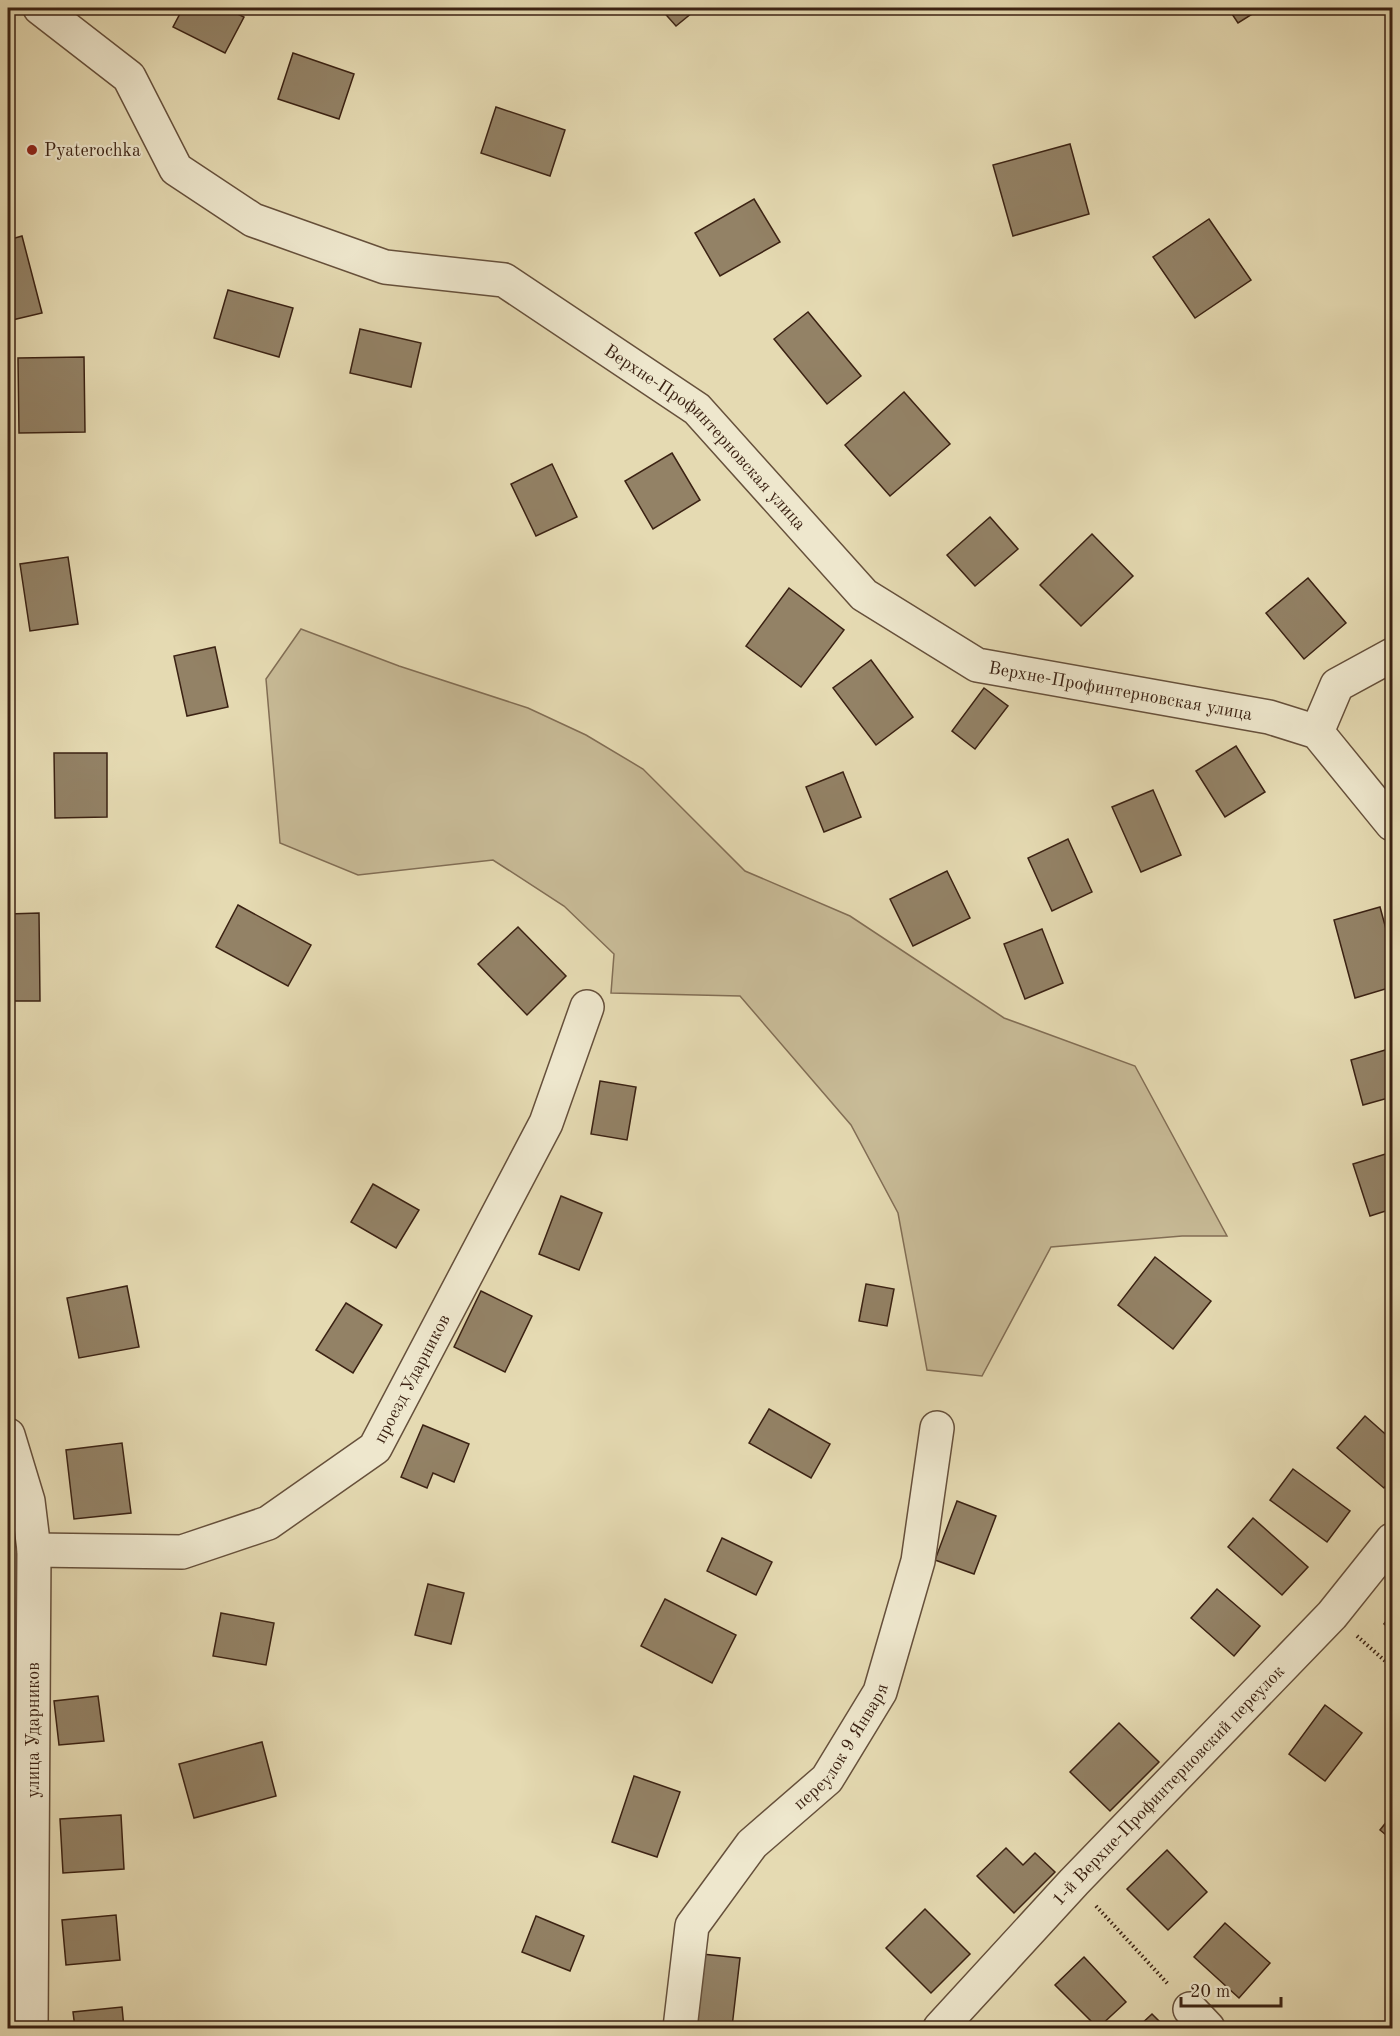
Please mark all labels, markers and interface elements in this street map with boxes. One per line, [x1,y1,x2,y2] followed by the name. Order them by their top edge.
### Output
[44,142,141,160] place label: Pyaterochka
[25,143,39,157] marker: Pyaterochka
[601,342,809,534] street label: Верхне-Профинтерновская улица
[987,659,1254,724] street label: Верхне-Профинтерновская улица
[371,1311,454,1446] street label: проезд Ударников
[25,1662,43,1798] street label: улица Ударников
[1049,1662,1288,1909] street label: 1-й Верхне-Профинтерновский переулок
[791,1682,892,1814] street label: переулок 9 Января
[1181,1970,1282,2008] scale bar
[1190,1983,1230,2001] text: 20 m

